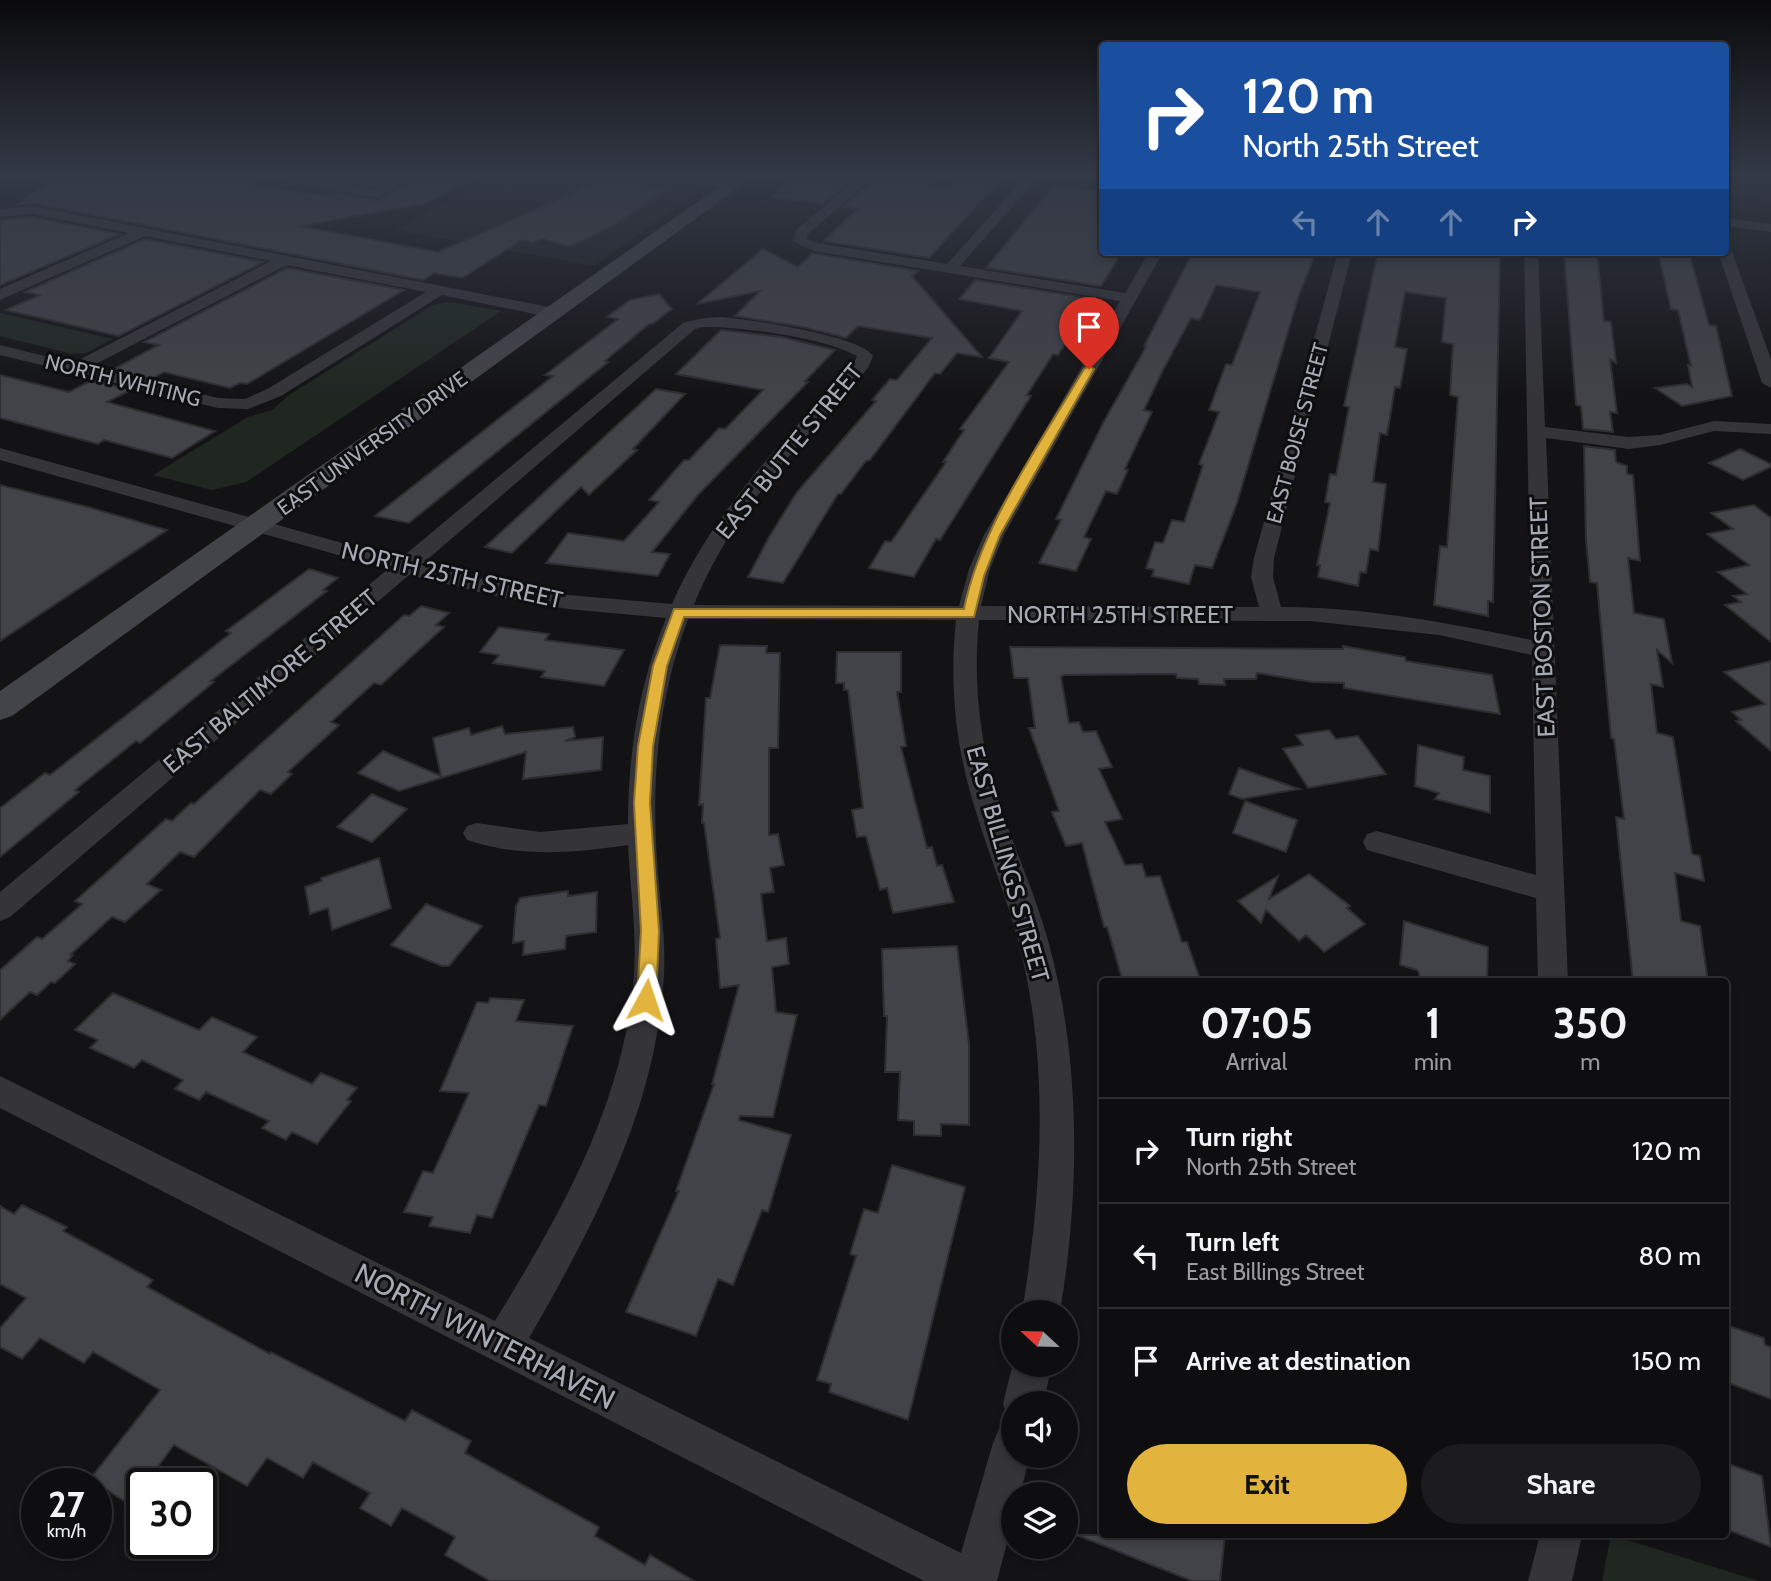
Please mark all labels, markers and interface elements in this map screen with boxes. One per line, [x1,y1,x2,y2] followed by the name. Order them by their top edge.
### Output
[1242,66,1374,125] text: 120 m
[1127,70,1218,161] icon: right
[1242,126,1479,165] text: North 25th Street
[1286,203,1324,241] icon: left
[1359,203,1397,241] icon: ahead
[1432,203,1470,241] icon: ahead
[1505,203,1543,241] icon: right
[1059,297,1119,369] pin
[1070,308,1108,346] icon: arrive
[1261,340,1333,526] street label: EAST BOISE STREET
[43,349,203,411] street label: NORTH WHITING
[709,357,869,544] street label: EAST BUTTE STREET
[272,366,472,520] street label: EAST UNIVERSITY DRIVE
[1523,496,1561,738] street label: EAST BOSTON STREET
[339,535,566,615] street label: NORTH 25TH STREET
[157,583,383,779] street label: EAST BALTIMORE STREET
[1007,600,1233,629] street label: NORTH 25TH STREET
[960,743,1056,985] street label: EAST BILLINGS STREET
[609,963,683,1037] position arrow
[1200,997,1313,1049] text: 07:05
[1425,997,1441,1049] text: 1
[1553,997,1628,1049] text: 350
[1226,1048,1287,1076] text: Arrival
[1414,1048,1452,1076] text: min
[1580,1048,1600,1076] text: m
[1186,1121,1292,1153] text: Turn right
[1127,1132,1165,1170] icon: right
[1632,1135,1701,1167] text: 120 m
[1186,1153,1356,1181] text: North 25th Street
[1186,1226,1279,1258] text: Turn left
[1127,1237,1165,1275] icon: left
[1638,1240,1701,1272] text: 80 m
[349,1256,621,1416] street label: NORTH WINTERHAVEN
[1186,1258,1365,1286] text: East Billings Street
[1001,1300,1078,1377] north arrow
[1001,1300,1078,1559] map controls
[1127,1342,1165,1380] icon: arrive
[1186,1345,1411,1377] text: Arrive at destination
[1632,1345,1701,1377] text: 150 m
[1001,1391,1078,1468] button: sound
[1127,1444,1407,1524] button: Exit
[1421,1444,1701,1524] button: Share
[126,1468,217,1559] speed limit sign: 30
[1001,1482,1078,1559] button: layers
[48,1483,85,1526] text: 27
[47,1520,86,1542] text: km/h

